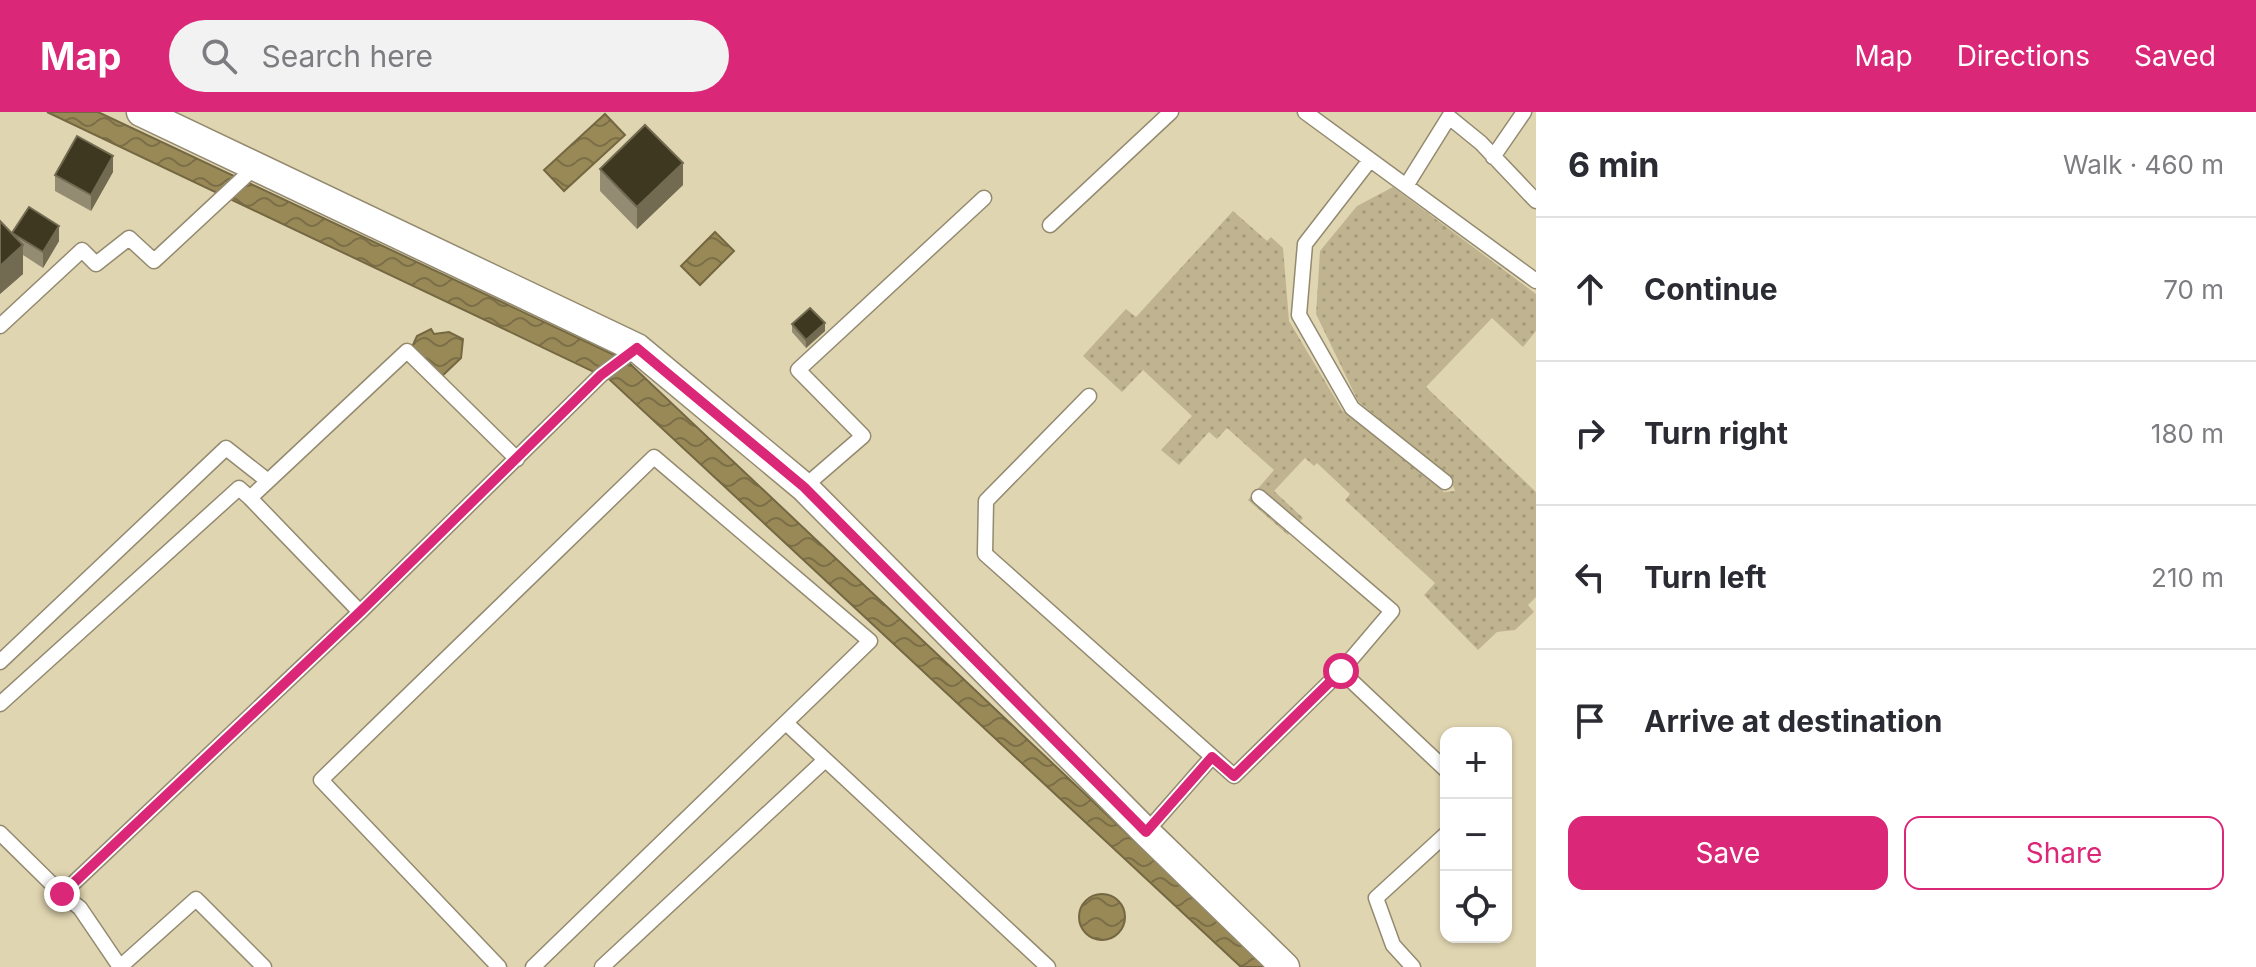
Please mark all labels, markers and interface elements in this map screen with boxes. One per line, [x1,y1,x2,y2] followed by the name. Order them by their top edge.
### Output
[169,20,729,92] search box
[40,33,121,79] text: Map
[197,34,241,78] icon: search
[261,38,433,74] text: Search here
[1854,39,1913,73] text: Map
[1957,39,2090,73] text: Directions
[2134,39,2216,73] text: Saved
[1568,144,1660,185] text: 6 min
[2063,149,2224,180] text: Walk · 460 m
[1568,267,1612,311] icon: ahead
[1644,271,1778,307] text: Continue
[2163,274,2224,305] text: 70 m
[1568,411,1612,455] icon: right
[1644,415,1788,451] text: Turn right
[2151,418,2224,449] text: 180 m
[1568,555,1612,599] icon: left
[1644,559,1766,595] text: Turn left
[2151,562,2224,593] text: 210 m
[1323,653,1359,689] route start
[1568,699,1612,743] icon: arrive
[1644,703,1942,739] text: Arrive at destination
[1440,727,1512,943] map controls
[1440,727,1512,799] button: +
[1440,799,1512,871] button: −
[1568,816,1888,890] button: Save
[1904,816,2224,890] button: Share
[1440,871,1512,943] button: locate
[44,876,80,912] route end

